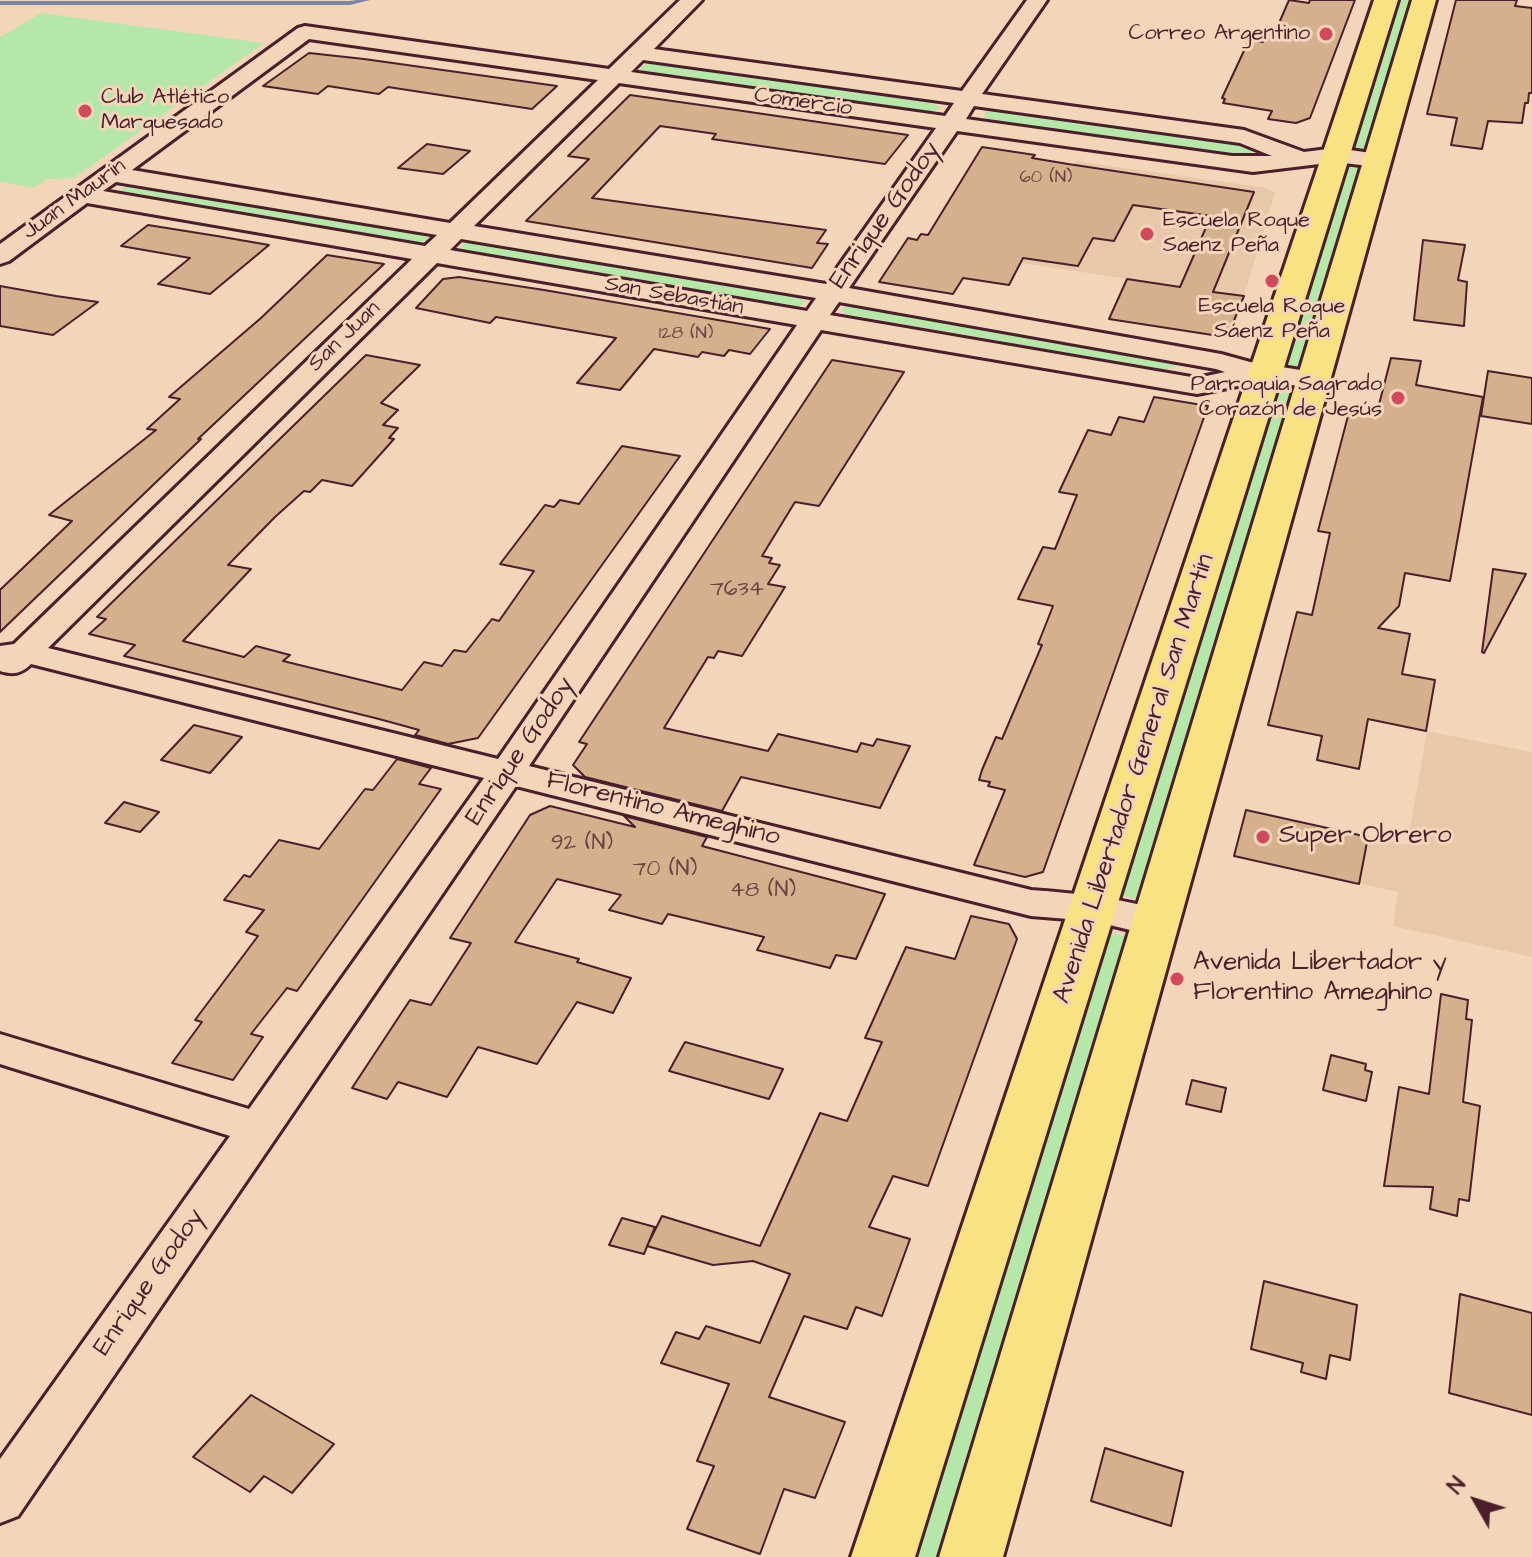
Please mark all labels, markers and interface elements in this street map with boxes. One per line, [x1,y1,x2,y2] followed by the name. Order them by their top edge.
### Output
[1129,21,1310,47] place label: Correo Argentino
[1317,25,1335,43] marker: Correo Argentino
[752,83,854,123] street label: Comercio
[101,85,229,136] place label: Club Atlético Marquesado
[76,102,94,120] marker: Club Atlético Marquesado
[824,136,948,296] street label: Enrique Godoy
[18,154,132,246] street label: Juan Maurín
[1020,167,1072,189] house number: 60 (N)
[1163,208,1310,260] place label: Escuela Roque Saenz Peña
[1138,225,1156,243] marker: Escuela Roque Saenz Peña
[603,272,745,322] street label: San Sebastián
[1263,272,1281,290] marker: Escuela Roque Sáenz Peña
[1199,294,1345,346] place label: Escuela Roque Sáenz Peña
[303,296,387,378] street label: San Juan
[659,323,713,345] house number: 128 (N)
[1191,372,1382,424] place label: Parroquia Sagrado Corazón de Jesús
[1389,389,1407,407] marker: Parroquia Sagrado Corazón de Jesús
[1047,550,1223,1008] street label: Avenida Libertador General San Martín
[710,577,764,603] house number: 7634
[460,672,582,832] street label: Enrique Godoy
[543,766,783,854] street label: Florentino Ameghino
[1279,821,1452,853] place label: Super Obrero
[1254,828,1272,846] marker: Super Obrero
[551,831,613,857] house number: 92 (N)
[633,857,697,883] house number: 70 (N)
[730,878,796,904] house number: 48 (N)
[1193,948,1447,1010] place label: Avenida Libertador y Florentino Ameghino
[1168,970,1186,988] marker: Avenida Libertador y Florentino Ameghino
[88,1203,212,1363] street label: Enrique Godoy
[1436,1461,1516,1541] north arrow
[1441,1470,1473,1501] text: N

